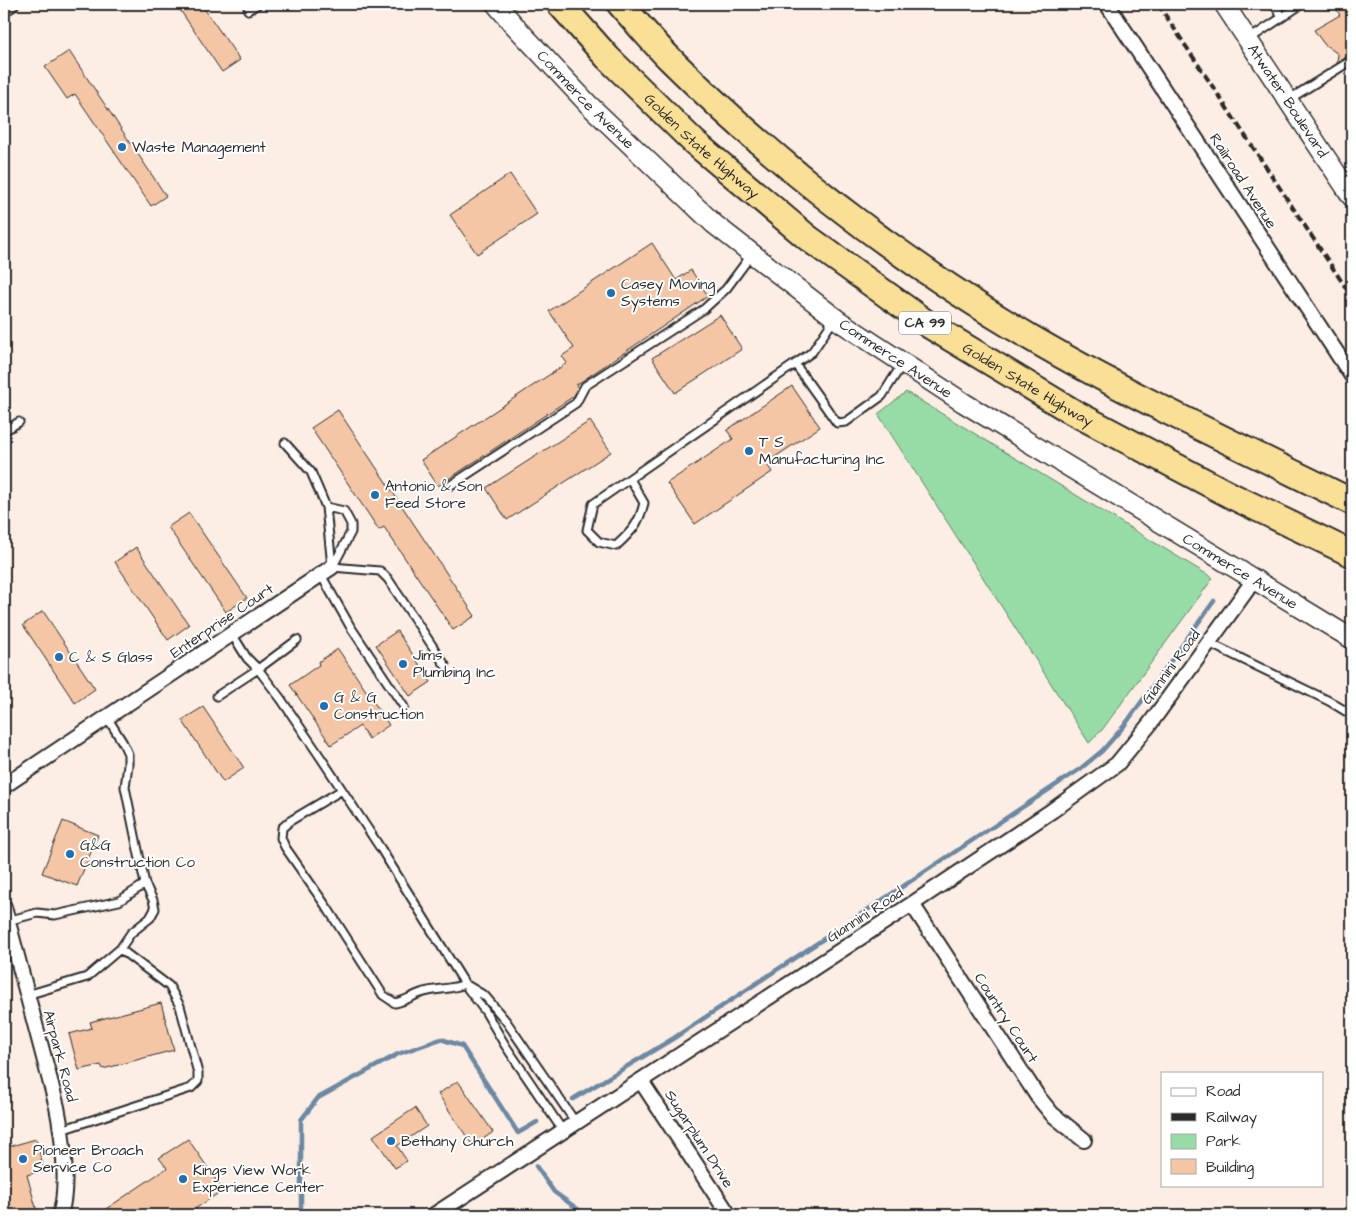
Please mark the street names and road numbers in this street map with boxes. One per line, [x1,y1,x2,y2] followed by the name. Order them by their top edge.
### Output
[1243,40,1334,162] street label: Atwater Boulevard
[532,45,639,153] street label: Commerce Avenue
[640,89,764,204] street label: Golden State Highway
[1204,129,1282,233] street label: Railroad Avenue
[899,312,951,334] road number: CA 99
[835,313,956,403] street label: Commerce Avenue
[959,337,1097,432] street label: Golden State Highway
[1179,528,1302,614] street label: Commerce Avenue
[166,579,278,663] street label: Enterprise Court
[1137,625,1205,709] street label: Giannini Road
[822,882,908,948] street label: Giannini Road
[968,969,1043,1068] street label: Country Court
[38,1008,82,1104] street label: Airpark Road
[659,1086,739,1193] street label: Sugarplum Drive

